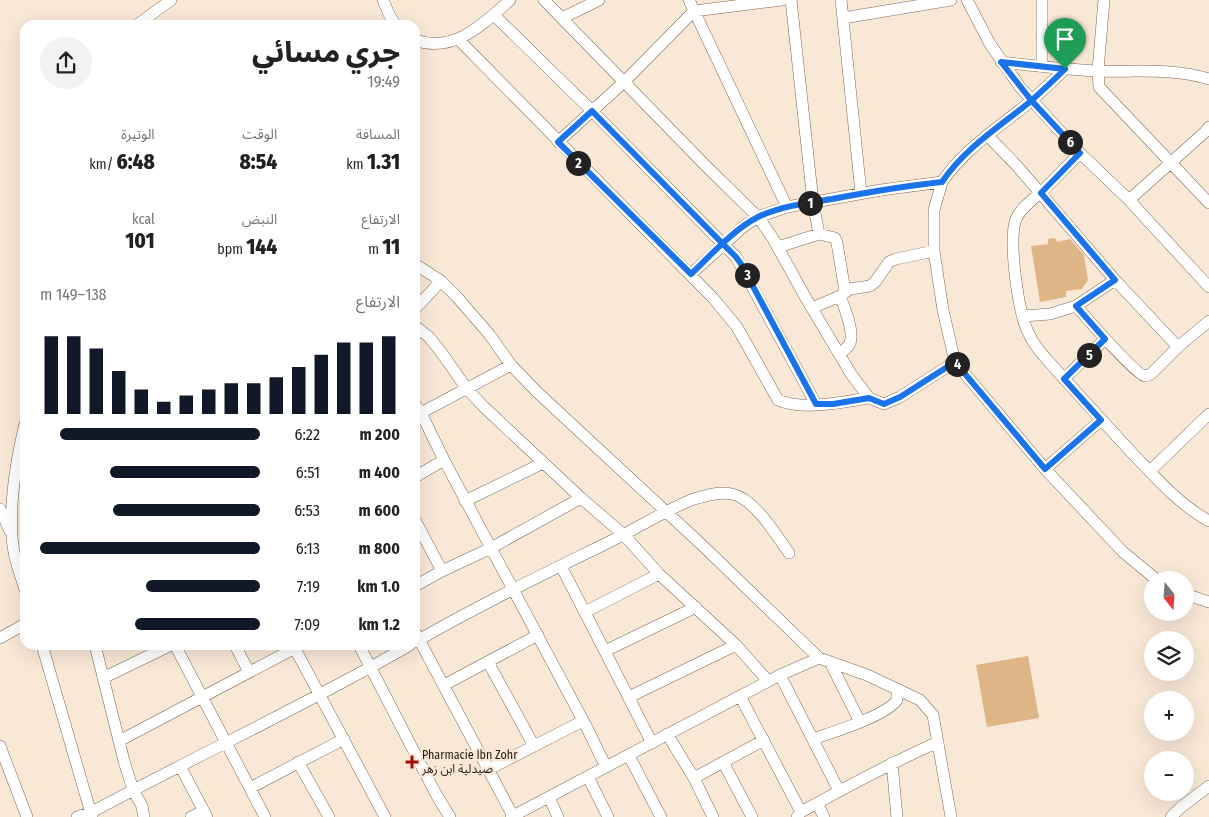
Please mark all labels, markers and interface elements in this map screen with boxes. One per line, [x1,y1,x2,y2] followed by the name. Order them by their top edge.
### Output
[1044,18,1086,69] pin
[1051,25,1079,53] icon: arrive
[252,36,400,69] text: جري مسائي
[40,37,92,89] button: share
[367,72,400,91] text: 19:49
[121,126,155,143] text: الوتيرة
[242,126,277,143] text: الوقت
[356,126,400,143] text: المسافة
[1058,130,1082,154] pin: 6
[1067,134,1074,151] text: 6
[116,149,155,175] text: 6:48
[240,149,277,175] text: 8:54
[367,149,400,175] text: 1.31
[566,150,590,176] pin: 2
[575,155,582,172] text: 2
[89,156,116,173] text: /km
[346,156,367,173] text: km
[798,190,822,216] pin: 1
[808,195,813,212] text: 1
[132,211,155,228] text: kcal
[242,211,277,228] text: النبض
[362,211,400,228] text: الارتفاع
[125,228,155,254] text: 101
[246,234,277,260] text: 144
[382,234,400,260] text: 11
[217,241,246,258] text: bpm
[368,241,382,258] text: m
[734,262,760,288] pin: 3
[744,267,751,284] text: 3
[40,285,107,304] text: 138–149 m
[356,292,400,311] text: الارتفاع
[1076,342,1102,368] pin: 5
[1086,347,1093,364] text: 5
[944,352,970,376] pin: 4
[954,356,961,373] text: 4
[295,425,320,444] text: 6:22
[360,425,400,444] text: 200 m
[296,463,320,482] text: 6:51
[359,463,400,482] text: 400 m
[294,501,320,520] text: 6:53
[359,501,400,520] text: 600 m
[296,539,320,558] text: 6:13
[359,539,400,558] text: 800 m
[1144,571,1194,621] north arrow
[1144,571,1194,801] map controls
[297,577,320,596] text: 7:19
[357,577,400,596] text: 1.0 km
[294,615,320,634] text: 7:09
[358,615,400,634] text: 1.2 km
[1144,631,1194,681] button: layers
[1144,691,1194,741] button: +
[421,748,518,776] place label: Pharmacie Ibn Zohr صيدلية ابن زهر
[1144,751,1194,801] button: −
[406,756,418,768] marker: Pharmacie Ibn Zohr صيدلية ابن زهر

